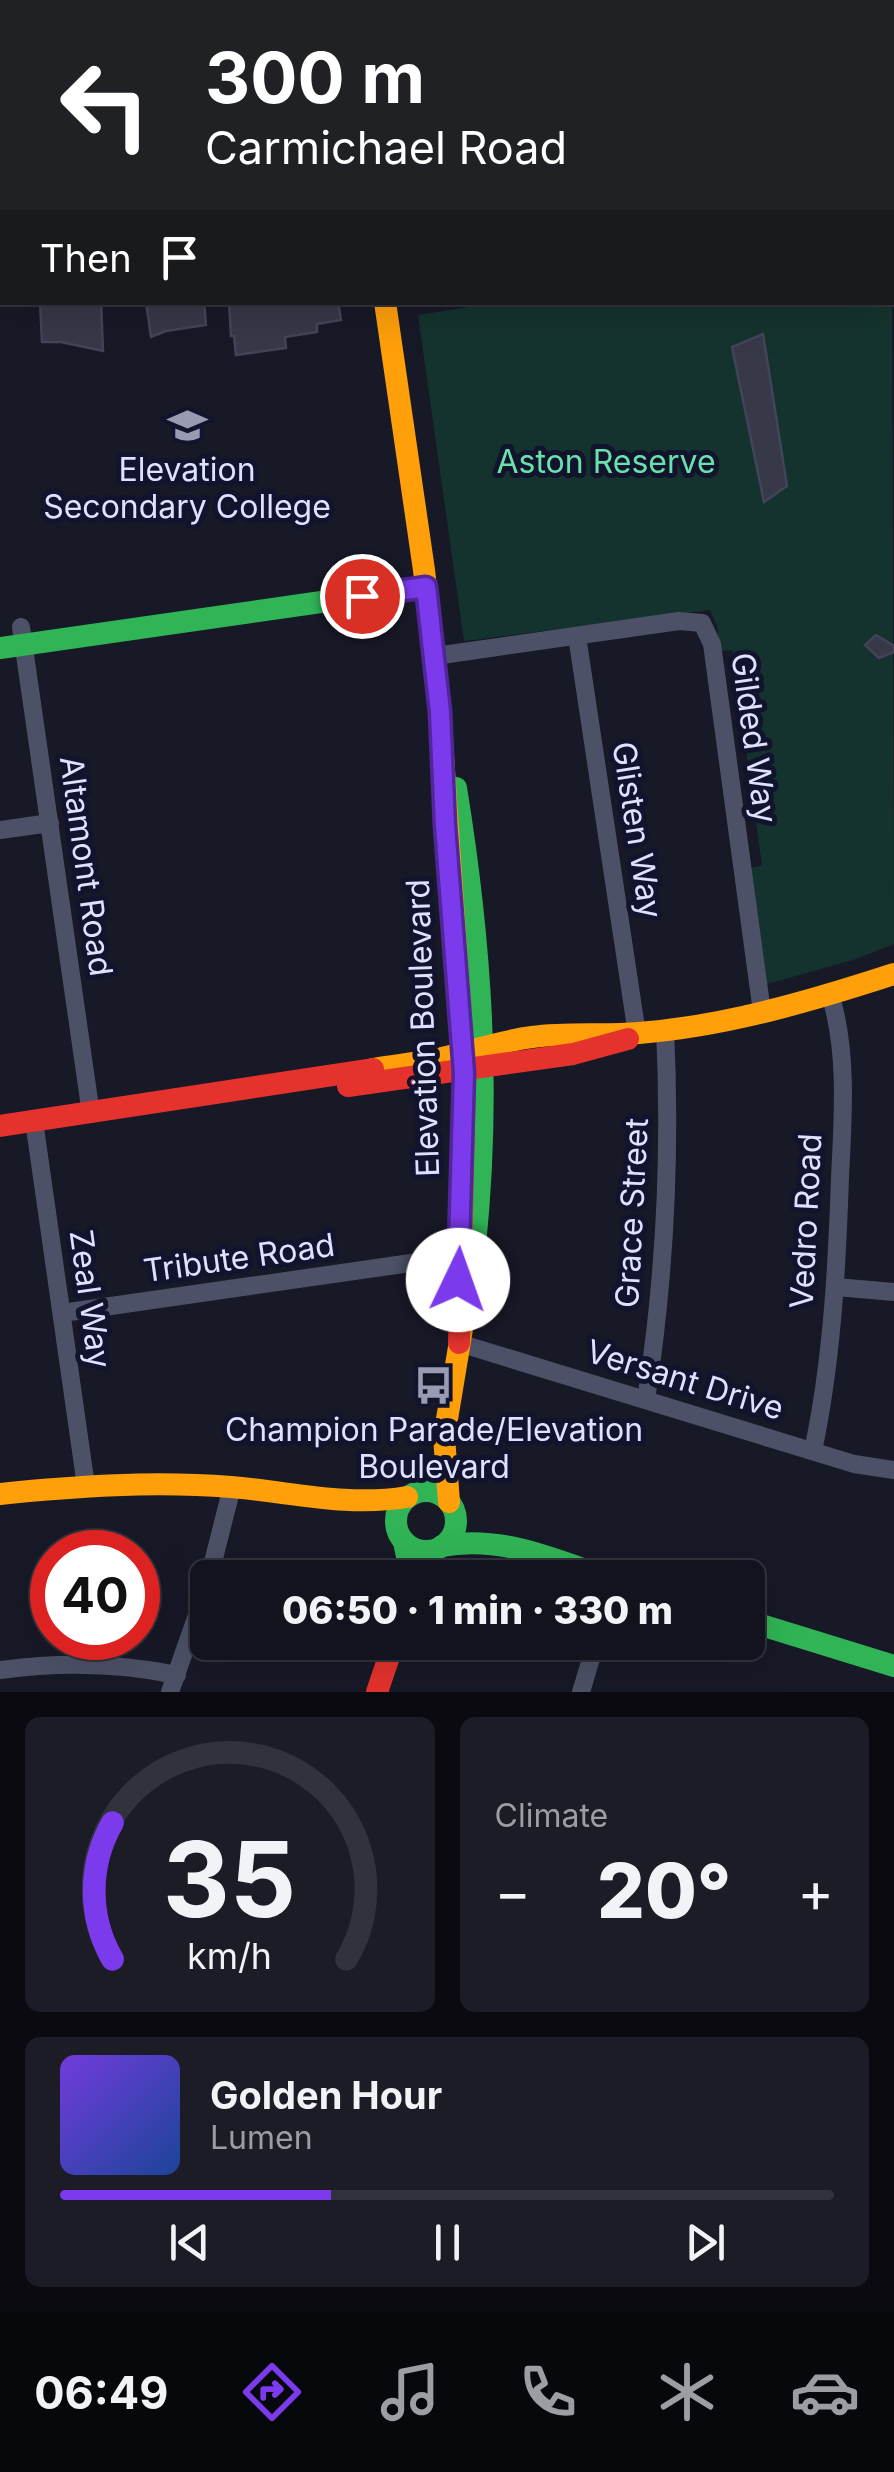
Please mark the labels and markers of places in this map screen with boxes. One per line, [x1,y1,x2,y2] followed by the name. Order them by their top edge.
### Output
[166,404,208,446] school or university icon: Elevation Secondary College
[43,450,331,526] place label: Elevation Secondary College
[320,554,405,639] pin
[413,1364,455,1406] bus stop icon: Champion Parade/Elevation Boulevard
[225,1410,643,1486] place label: Champion Parade/Elevation Boulevard

